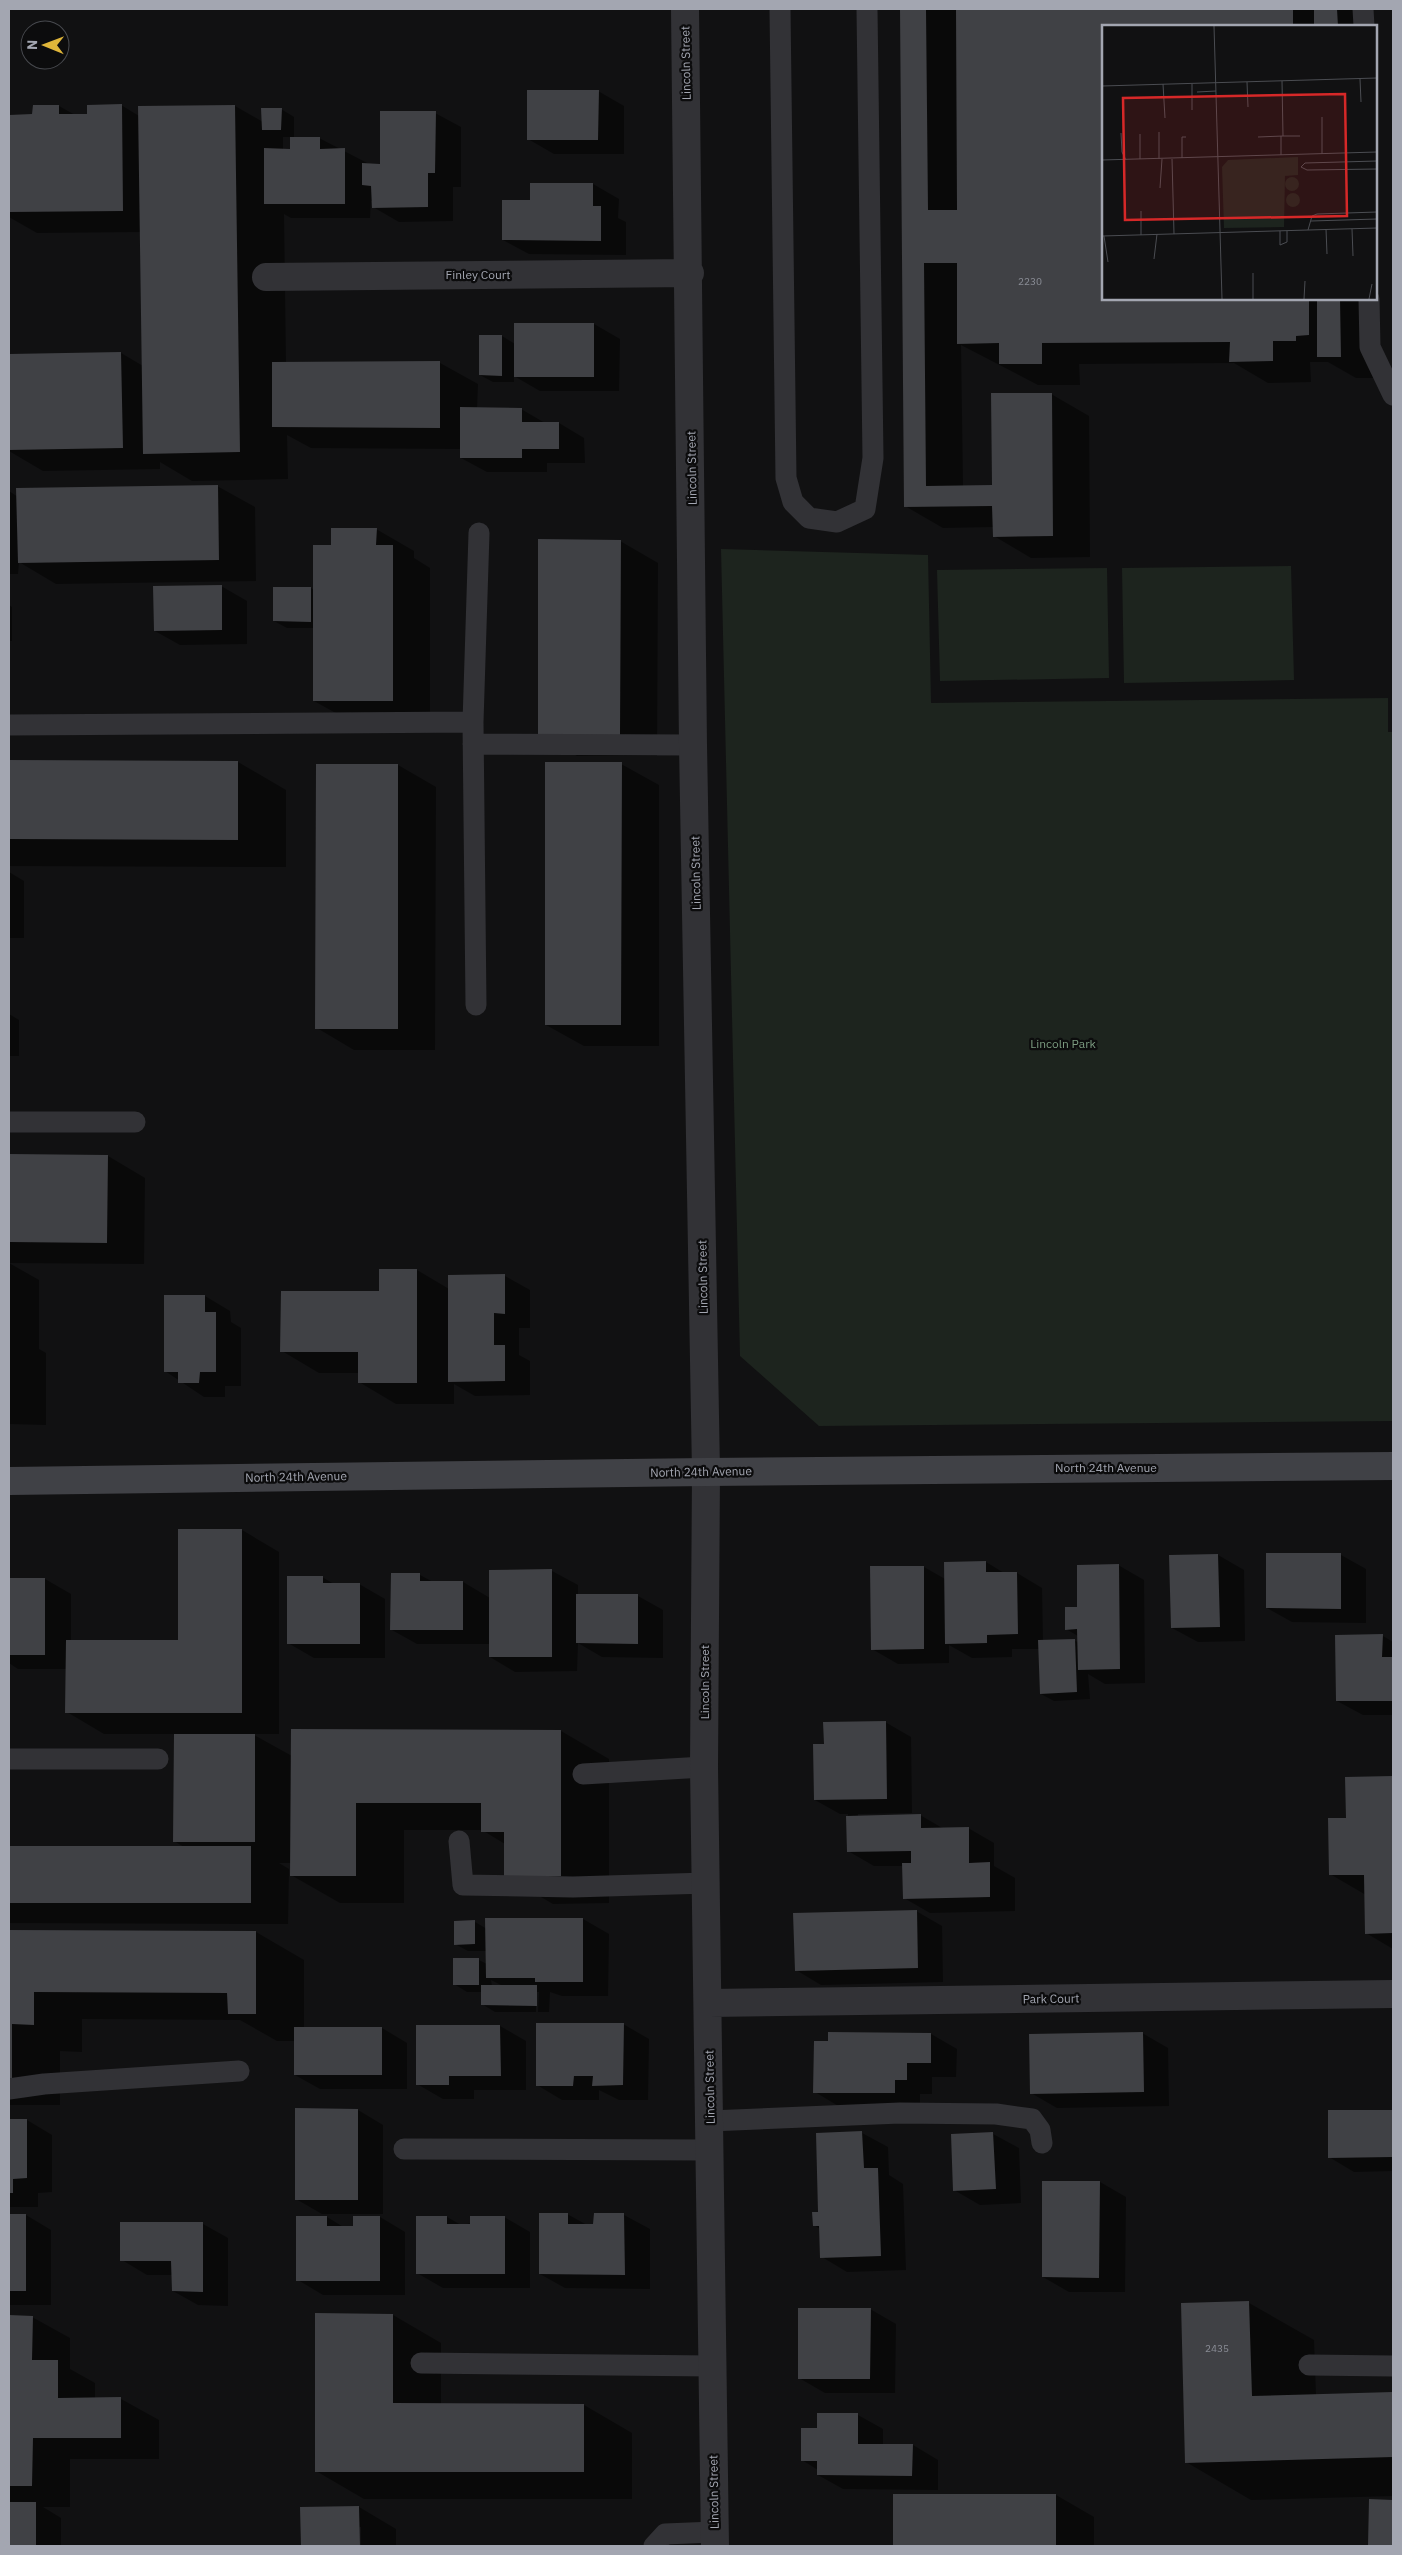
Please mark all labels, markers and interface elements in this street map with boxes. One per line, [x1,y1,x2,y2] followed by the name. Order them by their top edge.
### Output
[20,20,70,70] north arrow
[1102,25,1377,300] inset map
[677,26,694,100] street label: Lincoln Street
[23,40,41,50] text: N
[446,267,510,282] street label: Finley Court
[1018,275,1042,288] house number: 2230
[683,431,700,505] street label: Lincoln Street
[687,836,704,910] street label: Lincoln Street
[1030,1036,1097,1051] park label: Lincoln Park
[694,1240,711,1314] street label: Lincoln Street
[1055,1460,1157,1475] street label: North 24th Avenue
[650,1463,752,1480] street label: North 24th Avenue
[245,1468,347,1485] street label: North 24th Avenue
[697,1645,712,1719] street label: Lincoln Street
[1022,1991,1080,2006] street label: Park Court
[701,2050,718,2124] street label: Lincoln Street
[1205,2342,1229,2355] house number: 2435
[705,2455,722,2529] street label: Lincoln Street

